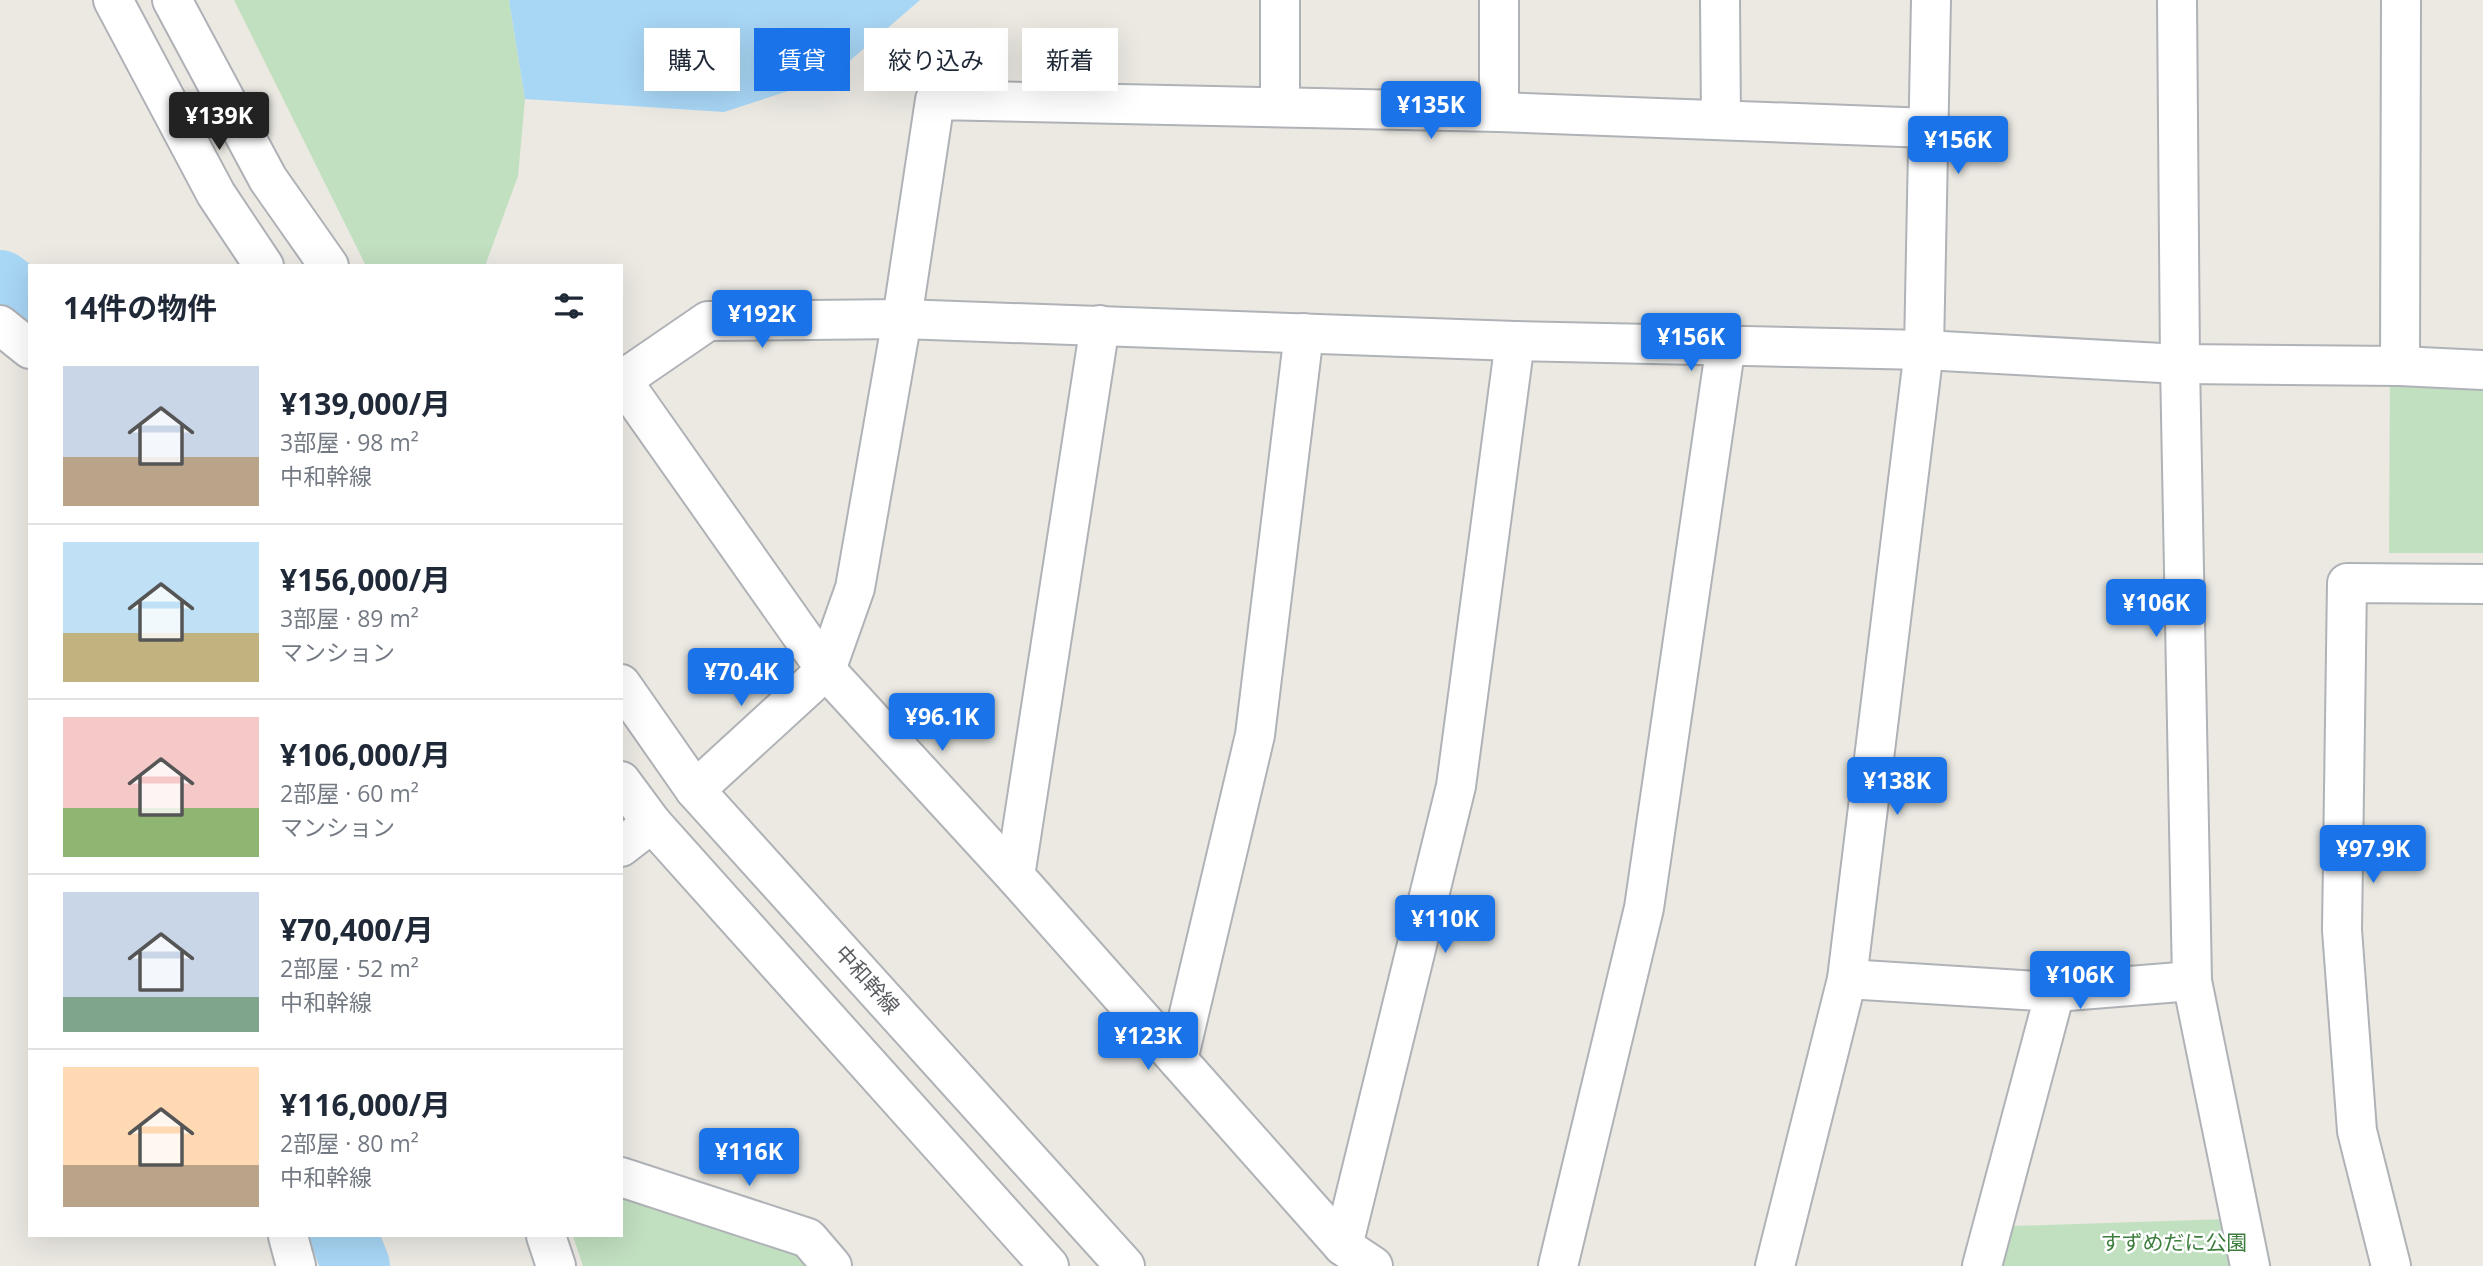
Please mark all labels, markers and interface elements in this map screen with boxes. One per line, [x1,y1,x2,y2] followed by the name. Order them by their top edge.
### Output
[644,28,740,91] chip: 購入
[754,28,850,91] chip: 賃貸
[864,28,1008,91] chip: 絞り込み
[1022,28,1118,91] chip: 新着
[1382,82,1480,141] pin: ¥135K
[1397,88,1465,120] text: ¥135K
[170,92,268,152] pin: ¥139K
[185,99,253,131] text: ¥139K
[1909,116,2007,176] pin: ¥156K
[1924,123,1992,155] text: ¥156K
[63,287,217,328] text: 14件の物件
[550,287,588,325] icon: filters
[713,290,811,350] pin: ¥192K
[728,297,796,329] text: ¥192K
[1642,314,1740,373] pin: ¥156K
[1657,320,1725,352] text: ¥156K
[280,383,451,424] text: ¥139,000/月
[119,394,203,478] icon: home
[280,426,419,458] text: 3部屋 · 98 m²
[280,460,372,492] text: 中和幹線
[280,559,451,600] text: ¥156,000/月
[119,570,203,654] icon: home
[2107,580,2205,639] pin: ¥106K
[2122,586,2190,618] text: ¥106K
[280,602,419,634] text: 3部屋 · 89 m²
[280,636,395,668] text: マンション
[684,648,798,708] pin: ¥70.4K
[704,655,778,687] text: ¥70.4K
[885,694,999,753] pin: ¥96.1K
[905,700,979,732] text: ¥96.1K
[280,734,451,775] text: ¥106,000/月
[119,745,203,829] icon: home
[1848,758,1946,817] pin: ¥138K
[1863,764,1931,796] text: ¥138K
[280,777,419,809] text: 2部屋 · 60 m²
[280,811,395,843] text: マンション
[2316,826,2430,885] pin: ¥97.9K
[2336,832,2410,864] text: ¥97.9K
[1396,895,1494,955] pin: ¥110K
[1411,902,1479,934] text: ¥110K
[280,909,434,950] text: ¥70,400/月
[119,920,203,1004] icon: home
[829,939,906,1020] street label: 中和幹線
[2031,951,2129,1011] pin: ¥106K
[280,952,419,984] text: 2部屋 · 52 m²
[2046,958,2114,990] text: ¥106K
[280,986,372,1018] text: 中和幹線
[1099,1012,1197,1072] pin: ¥123K
[1114,1019,1182,1051] text: ¥123K
[280,1084,451,1125] text: ¥116,000/月
[119,1095,203,1179] icon: home
[280,1127,419,1159] text: 2部屋 · 80 m²
[700,1128,798,1188] pin: ¥116K
[715,1135,783,1167] text: ¥116K
[280,1161,372,1193] text: 中和幹線
[2101,1228,2248,1256] park label: すずめだに公園

